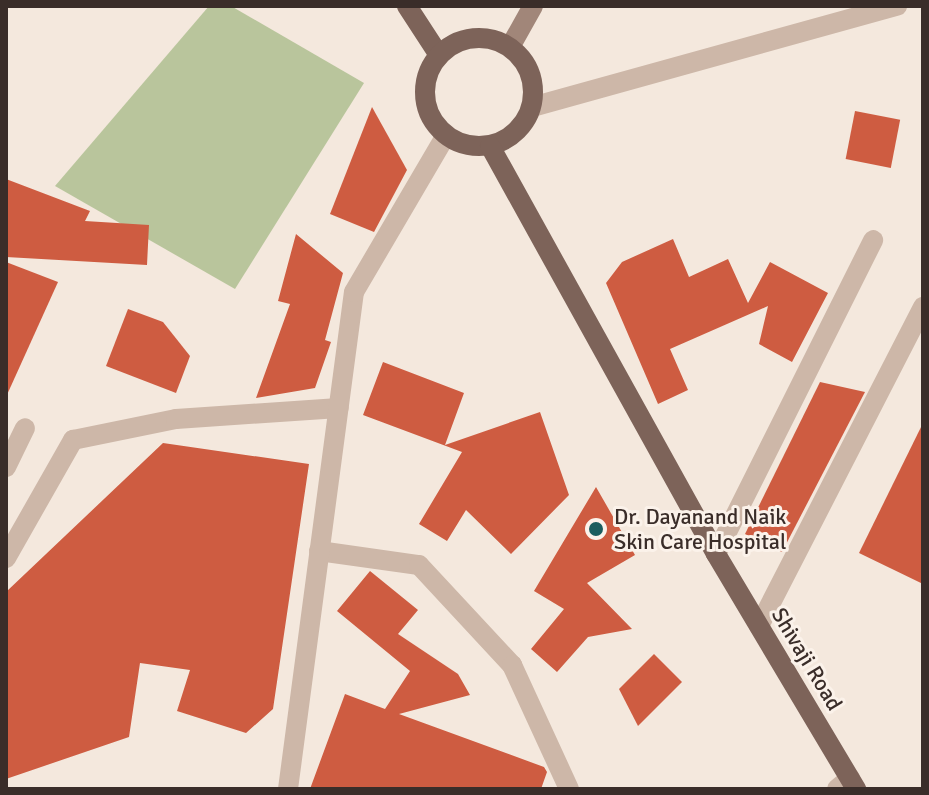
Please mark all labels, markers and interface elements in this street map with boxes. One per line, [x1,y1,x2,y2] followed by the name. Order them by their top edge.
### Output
[614,503,786,554] place label: Dr. Dayanand Naik Skin Care Hospital
[585,518,607,540] marker: Dr. Dayanand Naik Skin Care Hospital
[766,603,848,715] street label: Shivaji Road

